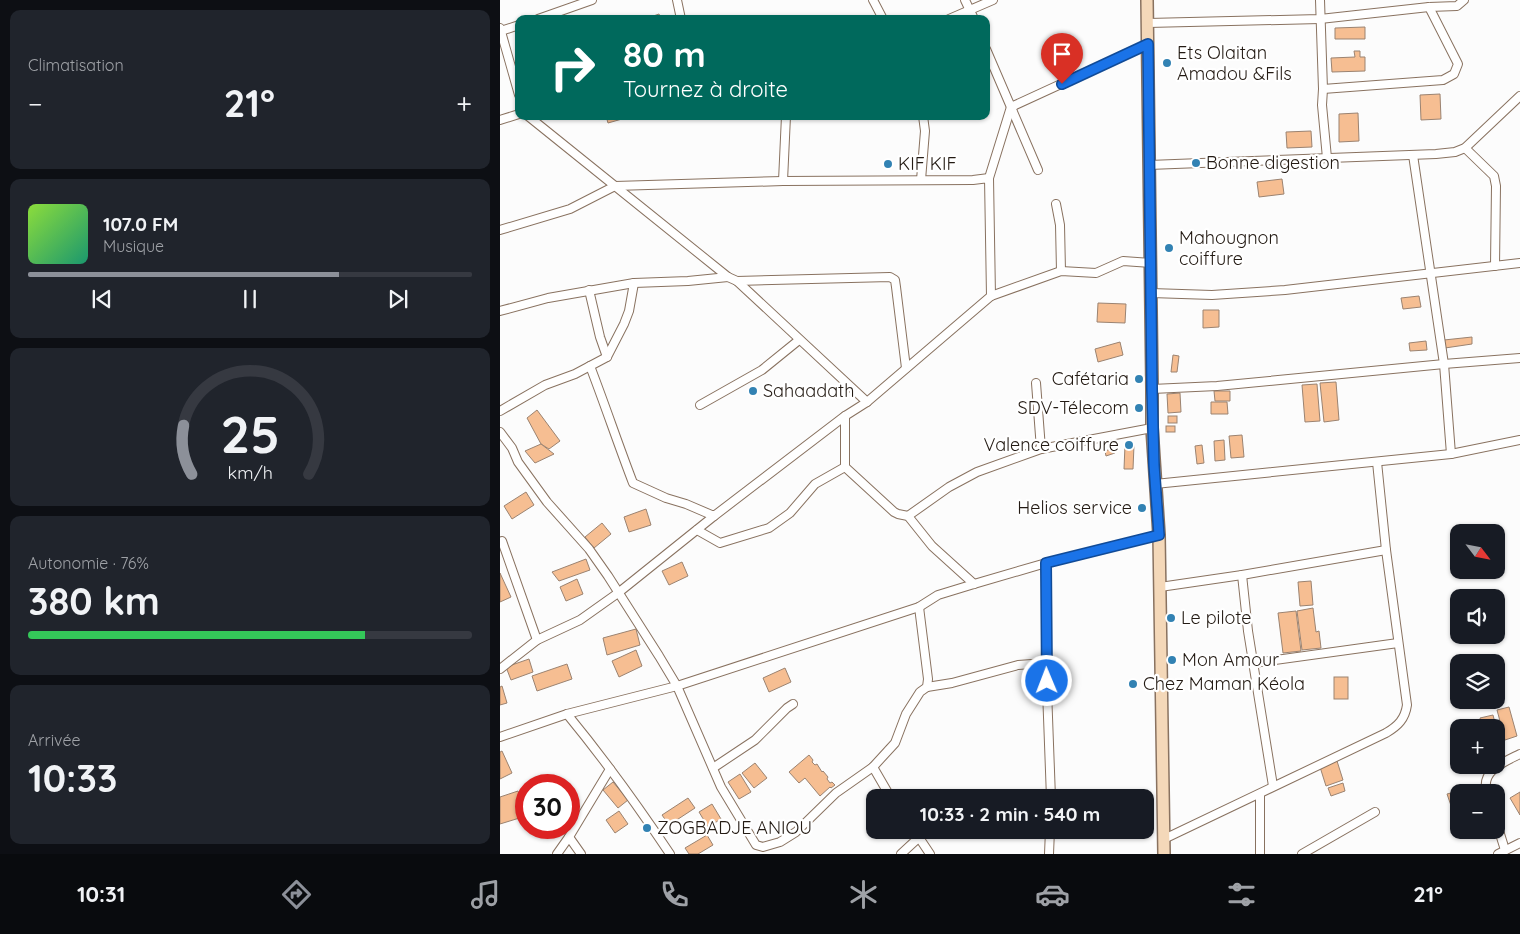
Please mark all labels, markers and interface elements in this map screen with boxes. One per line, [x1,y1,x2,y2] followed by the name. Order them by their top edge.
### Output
[623,32,706,76] text: 80 m
[1041,33,1083,84] pin
[540,35,605,100] icon: right
[1048,40,1076,68] icon: arrive
[1177,41,1292,85] place label: Ets Olaitan Amadou &Fils
[28,55,124,75] text: Climatisation
[1161,57,1173,69] marker: Ets Olaitan Amadou &Fils
[623,75,788,103] text: Tournez à droite
[224,79,275,127] text: 21°
[28,86,43,121] text: −
[456,86,472,121] text: +
[1206,151,1340,174] place label: Bonne digestion
[898,152,957,175] place label: KIF KIF
[1190,157,1202,169] marker: Bonne digestion
[882,158,894,170] marker: KIF KIF
[103,212,178,236] text: 107.0 FM
[1179,226,1279,270] place label: Mahougnon coiffure
[103,236,164,256] text: Musique
[1163,242,1175,254] marker: Mahougnon coiffure
[88,285,116,313] icon: previous
[236,285,264,313] icon: pause
[384,285,412,313] icon: next
[1052,367,1129,390] place label: Cafétaria
[1133,373,1145,385] marker: Cafétaria
[763,379,854,402] place label: Sahaadath
[747,385,759,397] marker: Sahaadath
[1018,396,1129,419] place label: SDV-Télecom
[220,401,280,466] text: 25
[1133,402,1145,414] marker: SDV-Télecom
[983,433,1119,456] place label: Valence coiffure
[1123,439,1135,451] marker: Valence coiffure
[227,461,273,483] text: km/h
[1017,496,1132,519] place label: Helios service
[1136,502,1148,514] marker: Helios service
[1450,524,1505,579] north arrow
[1450,524,1505,839] map controls
[28,553,149,573] text: Autonomie · 76%
[28,577,160,625] text: 380 km
[1450,589,1505,644] button: sound
[1181,606,1251,629] place label: Le pilote
[1165,612,1177,624] marker: Le pilote
[1182,648,1279,671] place label: Mon Amour
[1020,654,1072,706] position arrow
[1166,654,1178,666] marker: Mon Amour
[1450,654,1505,709] button: layers
[1143,672,1305,695] place label: Chez Maman Kéola
[1127,678,1139,690] marker: Chez Maman Kéola
[1450,719,1505,774] button: +
[28,730,81,750] text: Arrivée
[28,754,117,802] text: 10:33
[515,774,580,839] speed limit sign: 30
[1450,784,1505,839] button: −
[920,802,1100,826] text: 10:33 · 2 min · 540 m
[657,816,812,839] place label: ZOGBADJE ANIOU
[641,822,653,834] marker: ZOGBADJE ANIOU
[279,877,314,912] icon: directions
[468,877,503,912] icon: music
[657,877,692,912] icon: phone
[846,877,881,912] icon: climate
[1035,877,1070,912] icon: car
[1224,877,1259,912] icon: filters
[77,880,125,908] text: 10:31
[1413,880,1443,908] text: 21°

